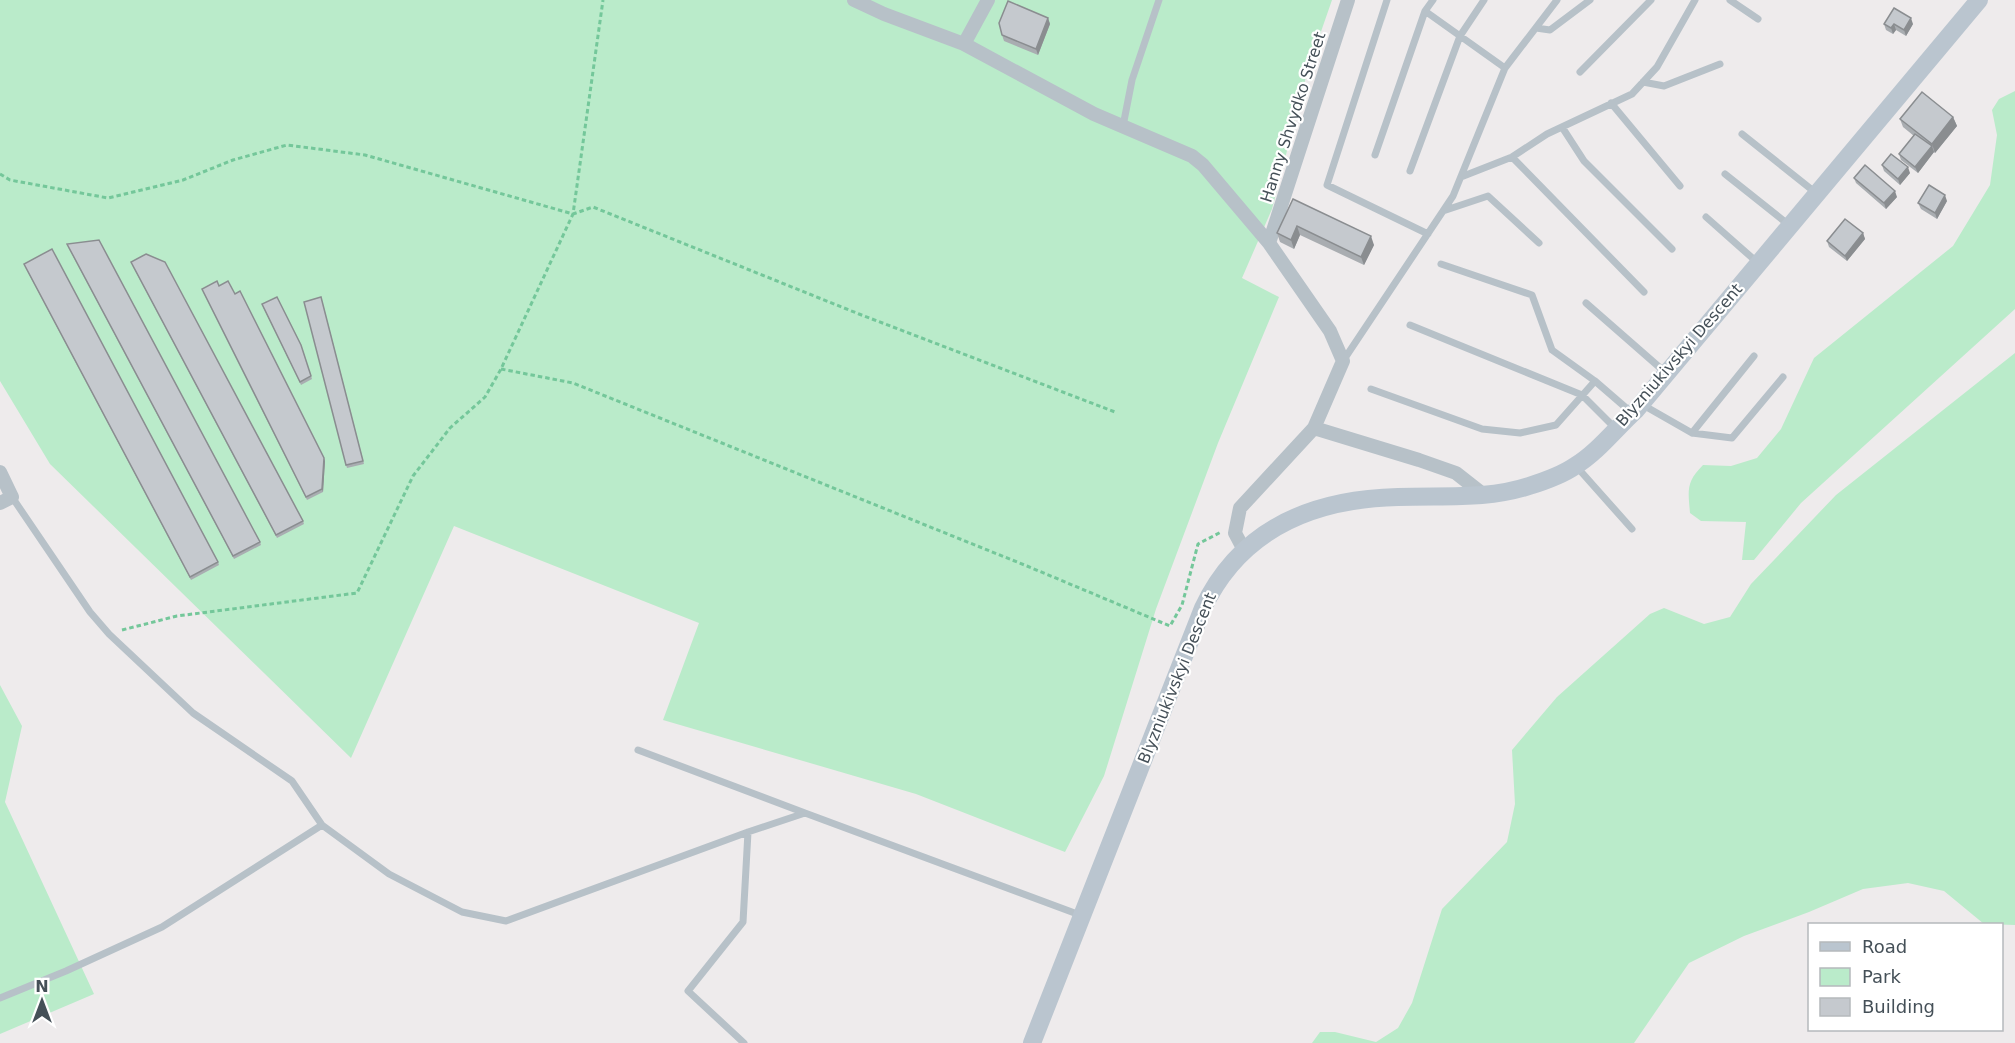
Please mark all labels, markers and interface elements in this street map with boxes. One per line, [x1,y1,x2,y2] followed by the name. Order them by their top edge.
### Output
[1256,29,1330,205] street label: Hanny Shvydko Street
[1612,280,1746,430] street label: Blyzniukivskyi Descent
[1134,590,1220,766] street label: Blyzniukivskyi Descent
[1808,923,2003,1031] legend
[1862,936,1907,957] text: Road
[1862,966,1901,987] text: Park
[12,971,72,1031] north arrow
[35,977,49,996] text: N
[1862,996,1935,1017] text: Building

